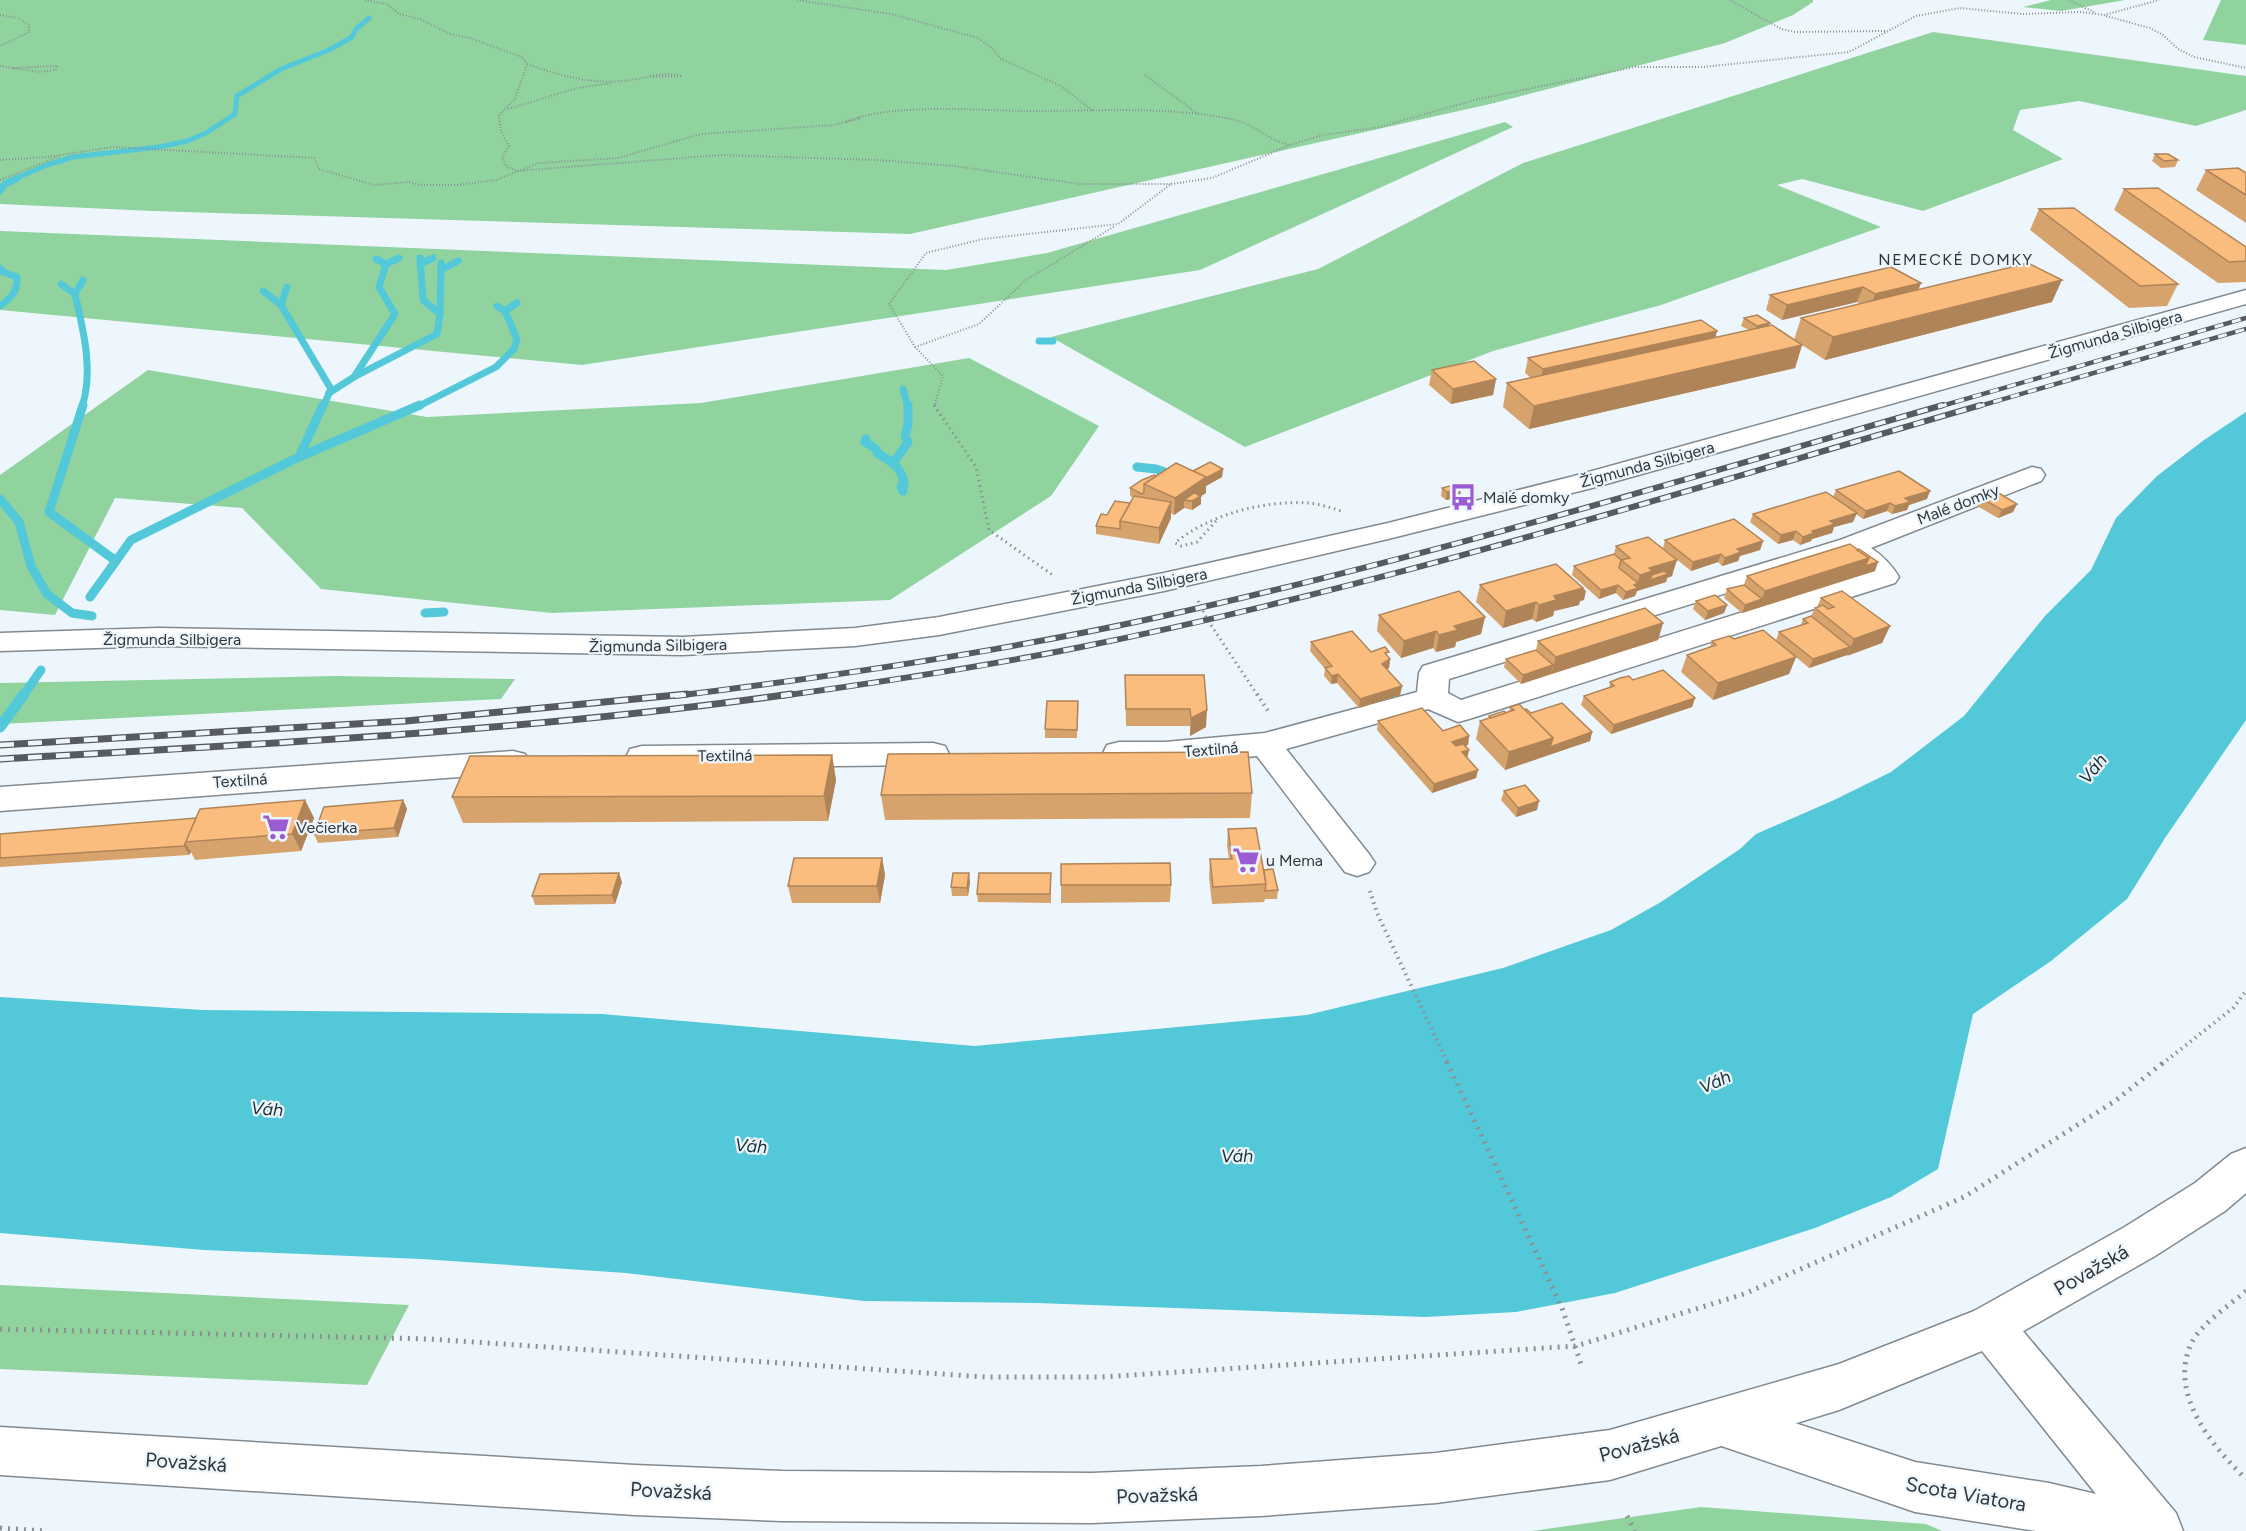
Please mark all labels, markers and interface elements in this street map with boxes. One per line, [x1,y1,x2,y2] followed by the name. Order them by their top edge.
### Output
[1878,250,2034,269] district label: NEMECKÉ DOMKY
[2046,306,2184,363] street label: Žigmunda Silbigera
[1578,437,1716,492] street label: Žigmunda Silbigera
[1914,480,2002,529] street label: Malé domky
[1448,482,1478,512] bus stop icon: Malé domky
[1483,488,1570,507] place label: Malé domky
[1069,564,1209,609] street label: Žigmunda Silbigera
[103,630,241,649] street label: Žigmunda Silbigera
[589,635,727,656] street label: Žigmunda Silbigera
[1183,738,1239,761] street label: Textilná
[698,746,752,765] street label: Textilná
[2074,749,2112,789] water label: Váh
[212,769,268,792] street label: Textilná
[261,812,291,842] supermarket icon: Večierka
[296,818,357,837] place label: Večierka
[1231,845,1261,875] supermarket icon: u Mema
[1266,851,1323,870] place label: u Mema
[1696,1065,1734,1099] water label: Váh
[250,1097,284,1121] water label: Váh
[734,1134,768,1158] water label: Váh
[1221,1145,1253,1167] water label: Váh
[2050,1239,2132,1301] street label: Považská
[1596,1423,1682,1467] street label: Považská
[144,1447,228,1477] street label: Považská
[1904,1472,2028,1516] street label: Scota Viatora
[629,1477,713,1505] street label: Považská
[1116,1482,1198,1508] street label: Považská

